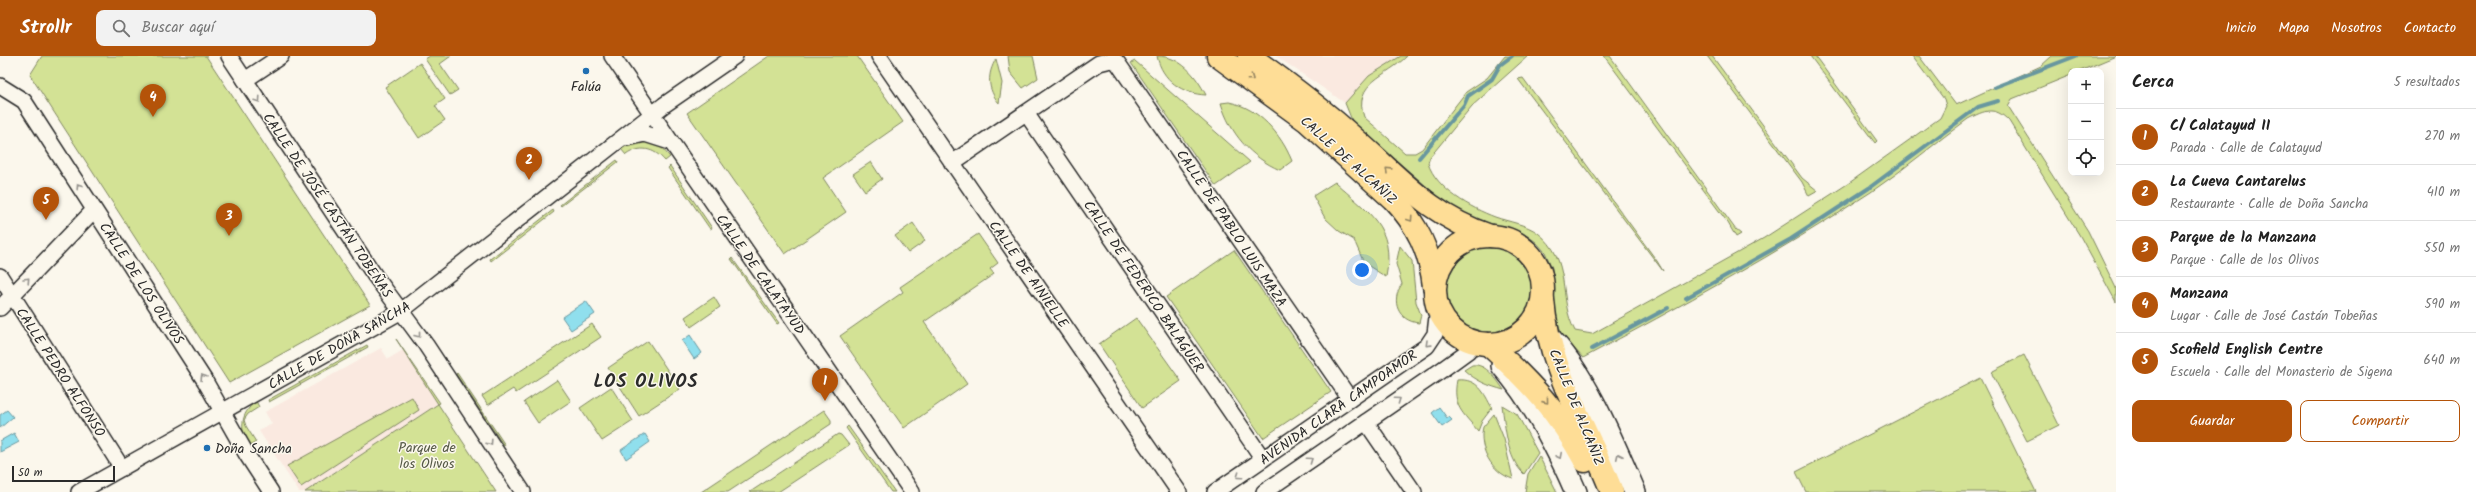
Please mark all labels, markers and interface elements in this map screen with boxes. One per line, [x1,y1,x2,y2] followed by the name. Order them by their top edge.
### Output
[96,10,376,46] search box
[20,13,72,43] text: Strollr
[142,16,214,40] text: Buscar aquí
[110,17,132,39] icon: search
[2225,17,2256,39] text: Inicio
[2278,17,2309,39] text: Mapa
[2331,17,2382,39] text: Nosotros
[2404,17,2456,39] text: Contacto
[581,66,591,76] marker: Falúa
[2068,68,2104,176] map controls
[2068,68,2104,104] button: +
[2132,69,2174,96] text: Cerca
[2394,72,2460,93] text: 5 resultados
[1246,73,1253,80] one-way arrow
[571,76,601,98] place label: Falúa
[140,84,166,117] pin: 4
[253,96,261,103] one-way arrow
[2068,104,2104,140] button: −
[257,109,398,303] street label: CALLE DE JOSÉ CASTÁN TOBEÑAS
[1295,111,1402,211] street label: CALLE DE ALCAÑIZ
[2170,114,2270,138] text: C/ Calatayud II
[2143,126,2147,147] text: 1
[2424,126,2460,147] text: 270 m
[2170,138,2322,159] text: Parada · Calle de Calatayud
[2068,140,2104,176] button: locate
[1170,145,1292,312] street label: CALLE DE PABLO LUIS MAZA
[516,147,542,180] pin: 2
[1385,167,1393,175] one-way arrow
[2170,170,2306,194] text: La Cueva Cantarelus
[2141,182,2149,203] text: 2
[2427,182,2460,203] text: 410 m
[76,183,84,190] one-way arrow
[33,187,59,220] pin: 5
[2170,194,2368,215] text: Restaurante · Calle de Doña Sancha
[1077,196,1209,377] street label: CALLE DE FEDERICO BALAGUER
[216,203,242,236] pin: 3
[710,210,810,340] street label: CALLE DE CALATAYUD
[1405,215,1412,222] one-way arrow
[983,216,1074,334] street label: CALLE DE AINIELLE
[93,218,189,350] street label: CALLE DE LOS OLIVOS
[2170,226,2316,250] text: Parque de la Manzana
[2141,238,2149,259] text: 3
[2424,238,2460,259] text: 550 m
[2170,250,2319,271] text: Parque · Calle de los Olivos
[1352,260,1372,280] your location
[22,277,30,285] one-way arrow
[2170,282,2228,306] text: Manzana
[2141,294,2149,315] text: 4
[2425,294,2460,315] text: 590 m
[264,296,415,396] street label: CALLE DE DOÑA SANCHA
[10,303,111,442] street label: CALLE PEDRO ALFONSO
[2170,306,2378,327] text: Lugar · Calle de José Castán Tobeñas
[413,330,420,337] one-way arrow
[2170,338,2323,362] text: Scofield English Centre
[1425,339,1432,347] one-way arrow
[1255,345,1422,471] street label: AVENIDA CLARA CAMPOAMOR
[1543,346,1610,469] street label: CALLE DE ALCAÑIZ
[2142,350,2148,371] text: 5
[2424,350,2460,371] text: 640 m
[2170,362,2393,383] text: Escuela · Calle del Monasterio de Sigena
[593,368,699,397] district label: LOS OLIVOS
[812,368,838,401] pin: 1
[201,375,208,382] one-way arrow
[1542,396,1549,403] one-way arrow
[1393,398,1400,405] one-way arrow
[2132,400,2292,442] button: Guardar
[2300,400,2460,442] button: Compartir
[398,437,456,475] park label: Parque de los Olivos
[215,438,292,460] place label: Doña Sancha
[486,439,493,446] one-way arrow
[202,443,212,453] marker: Doña Sancha
[1554,452,1561,459] one-way arrow
[1616,453,1624,461] one-way arrow
[1306,458,1313,465] one-way arrow
[12,464,115,483] scale bar
[18,464,43,482] text: 50 m
[1236,471,1243,478] one-way arrow

